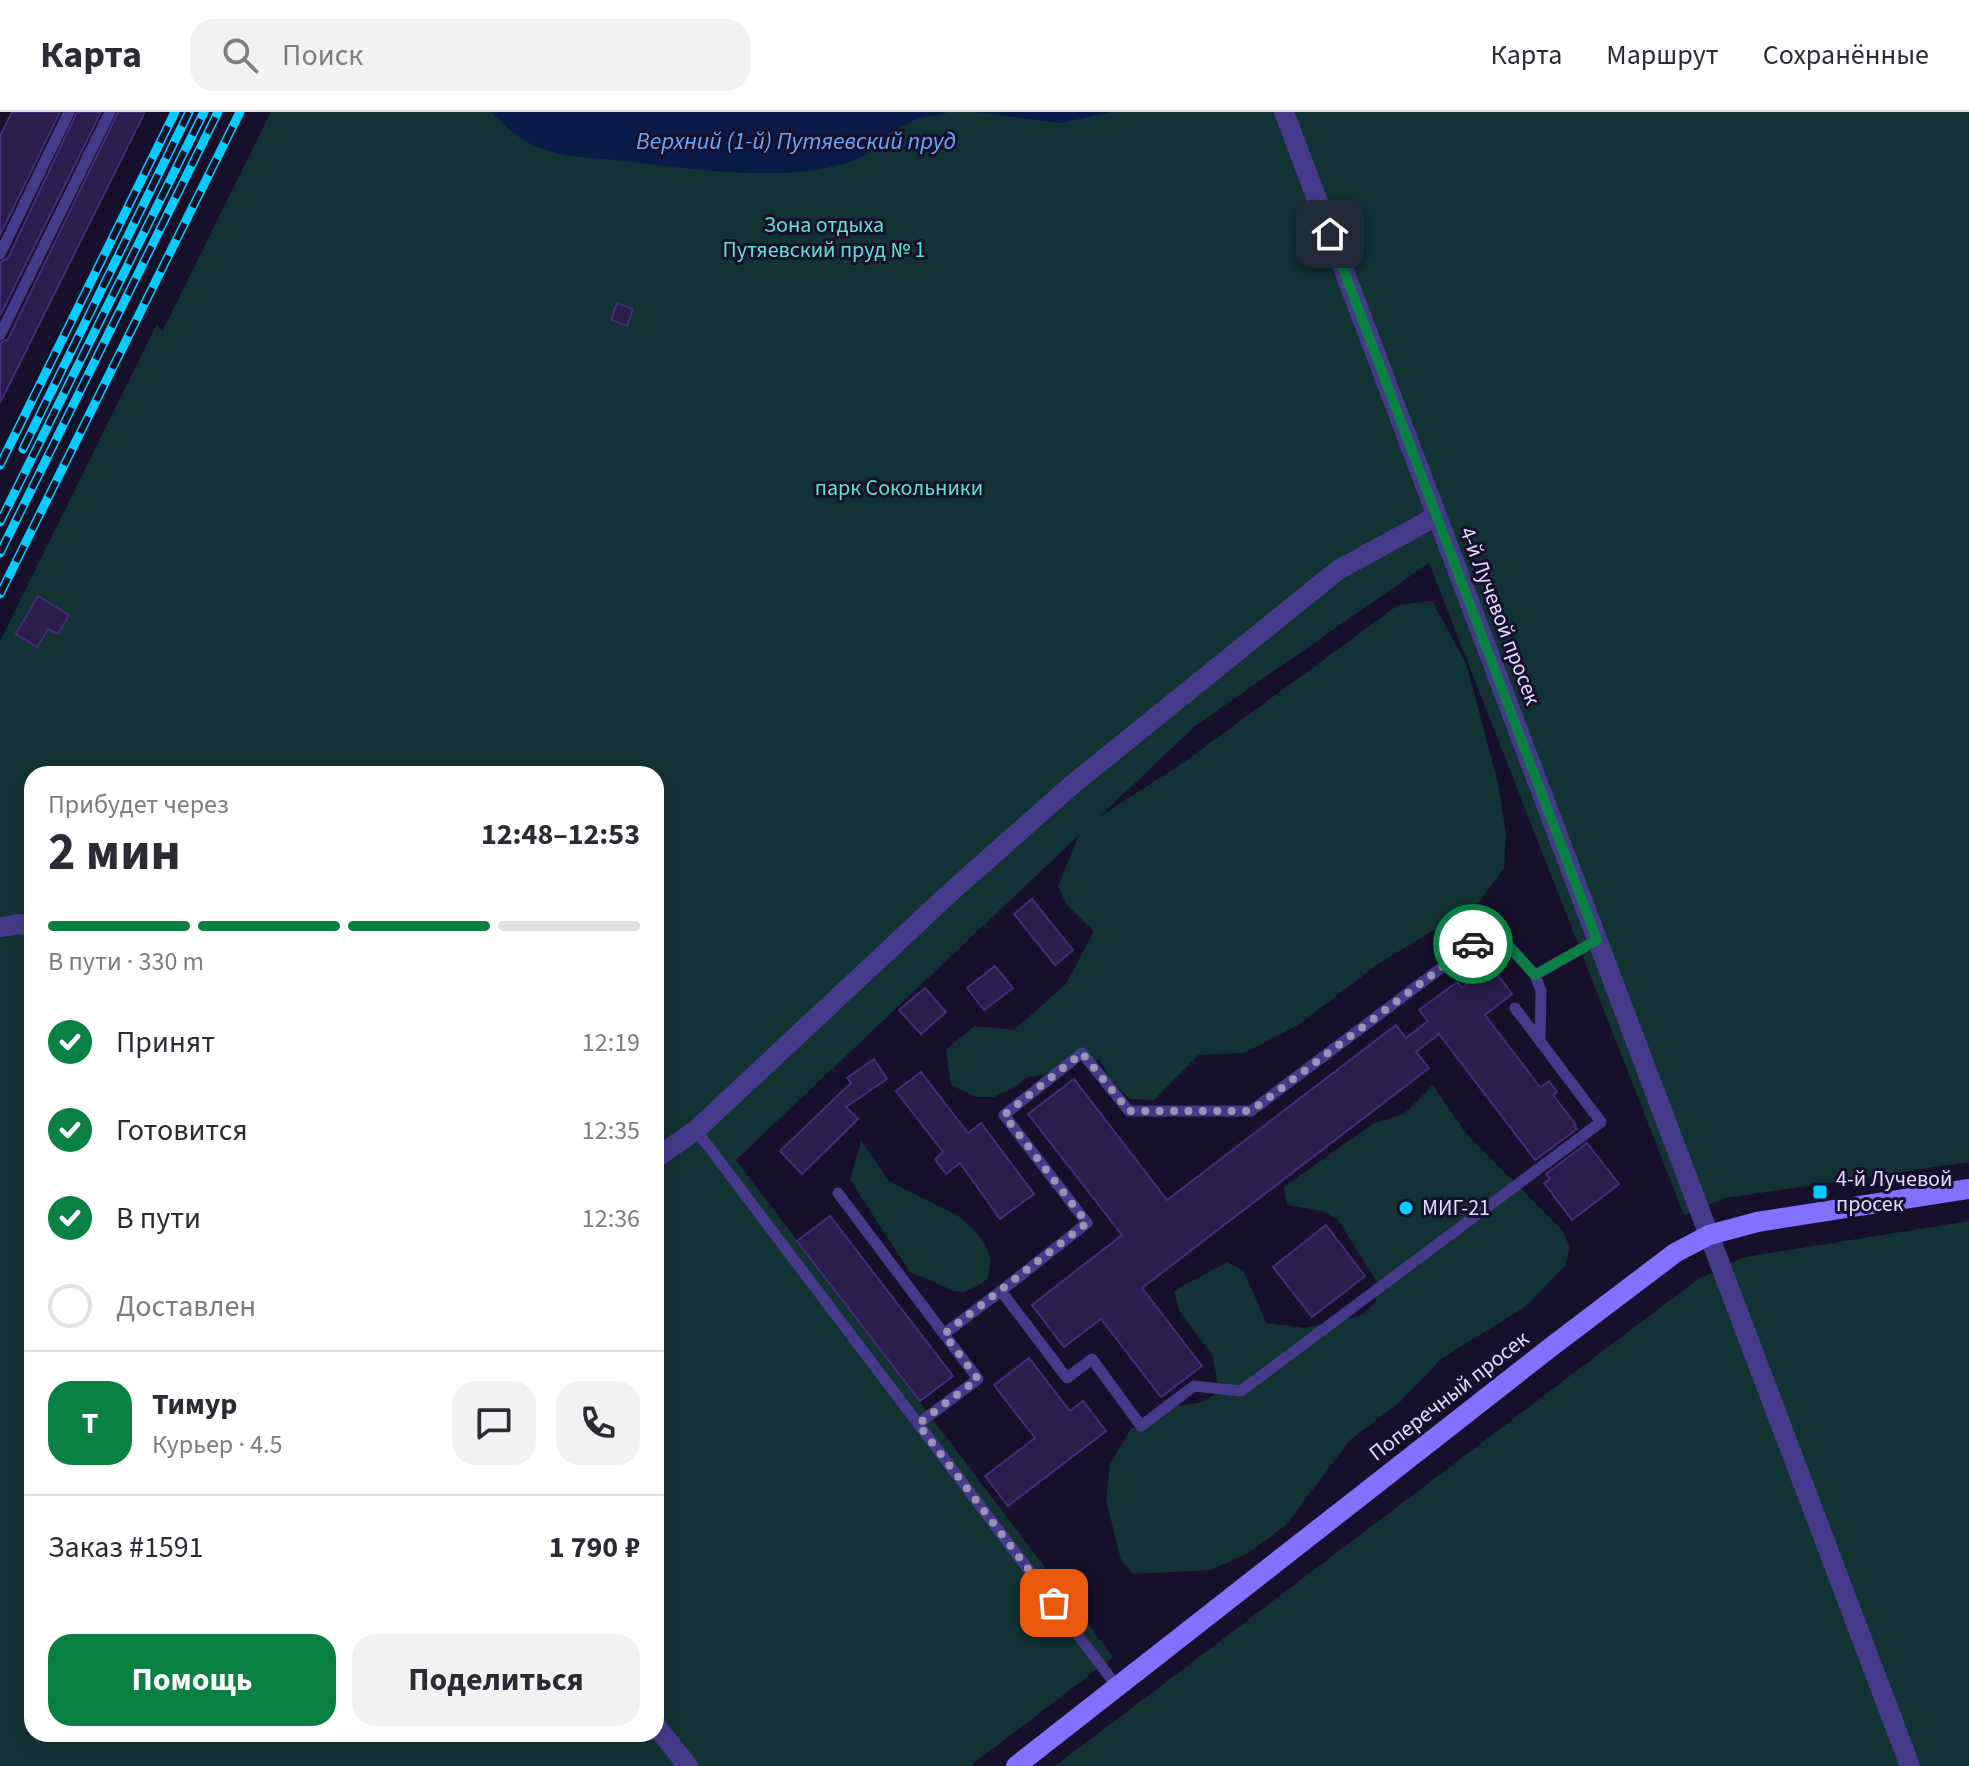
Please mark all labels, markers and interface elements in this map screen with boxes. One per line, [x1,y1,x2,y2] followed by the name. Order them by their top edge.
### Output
[190,19,750,91] search box
[40,28,142,82] text: Карта
[218,33,262,77] icon: search
[282,34,363,77] text: Поиск
[1491,35,1562,75] text: Карта
[1606,35,1719,75] text: Маршрут
[1763,35,1929,75] text: Сохранённые
[636,124,956,159] water label: Верхний (1-й) Путяевский пруд
[1296,200,1364,268] pin
[723,209,925,266] park label: Зона отдыха Путяевский пруд № 1
[1308,212,1352,256] icon: home
[815,472,983,504] park label: парк Сокольники
[1451,522,1549,710] street label: 4-й Лучевой просек
[48,786,229,823] text: Прибудет через
[481,813,640,856] text: 12:48–12:53
[48,816,181,890] text: 2 мин
[1433,904,1513,984] courier
[1451,922,1495,966] icon: car
[48,943,204,980] text: В пути · 330 m
[48,1020,92,1064] icon: check
[116,1021,215,1064] text: Принят
[582,1024,640,1061] text: 12:19
[48,1108,92,1152] icon: check
[116,1109,248,1152] text: Готовится
[582,1112,640,1149] text: 12:35
[1836,1163,1952,1220] place label: 4-й Лучевой просек
[1811,1183,1829,1201] marker: 4-й Лучевой просек
[1422,1192,1490,1224] place label: МИГ-21
[48,1196,92,1240] icon: check
[116,1197,201,1240] text: В пути
[1397,1199,1415,1217] marker: МИГ-21
[582,1200,640,1237] text: 12:36
[116,1285,256,1328] text: Доставлен
[1362,1323,1536,1469] street label: Поперечный просек
[452,1381,536,1465] button: chat
[556,1381,640,1465] button: phone
[152,1383,238,1426] text: Тимур
[82,1402,98,1445] text: Т
[152,1426,282,1463] text: Курьер · 4.5
[48,1526,204,1569] text: Заказ #1591
[549,1526,640,1569] text: 1 790 ₽
[1020,1569,1088,1637] pin
[1032,1581,1076,1625] icon: bag
[48,1634,336,1726] button: Помощь
[352,1634,640,1726] button: Поделиться

